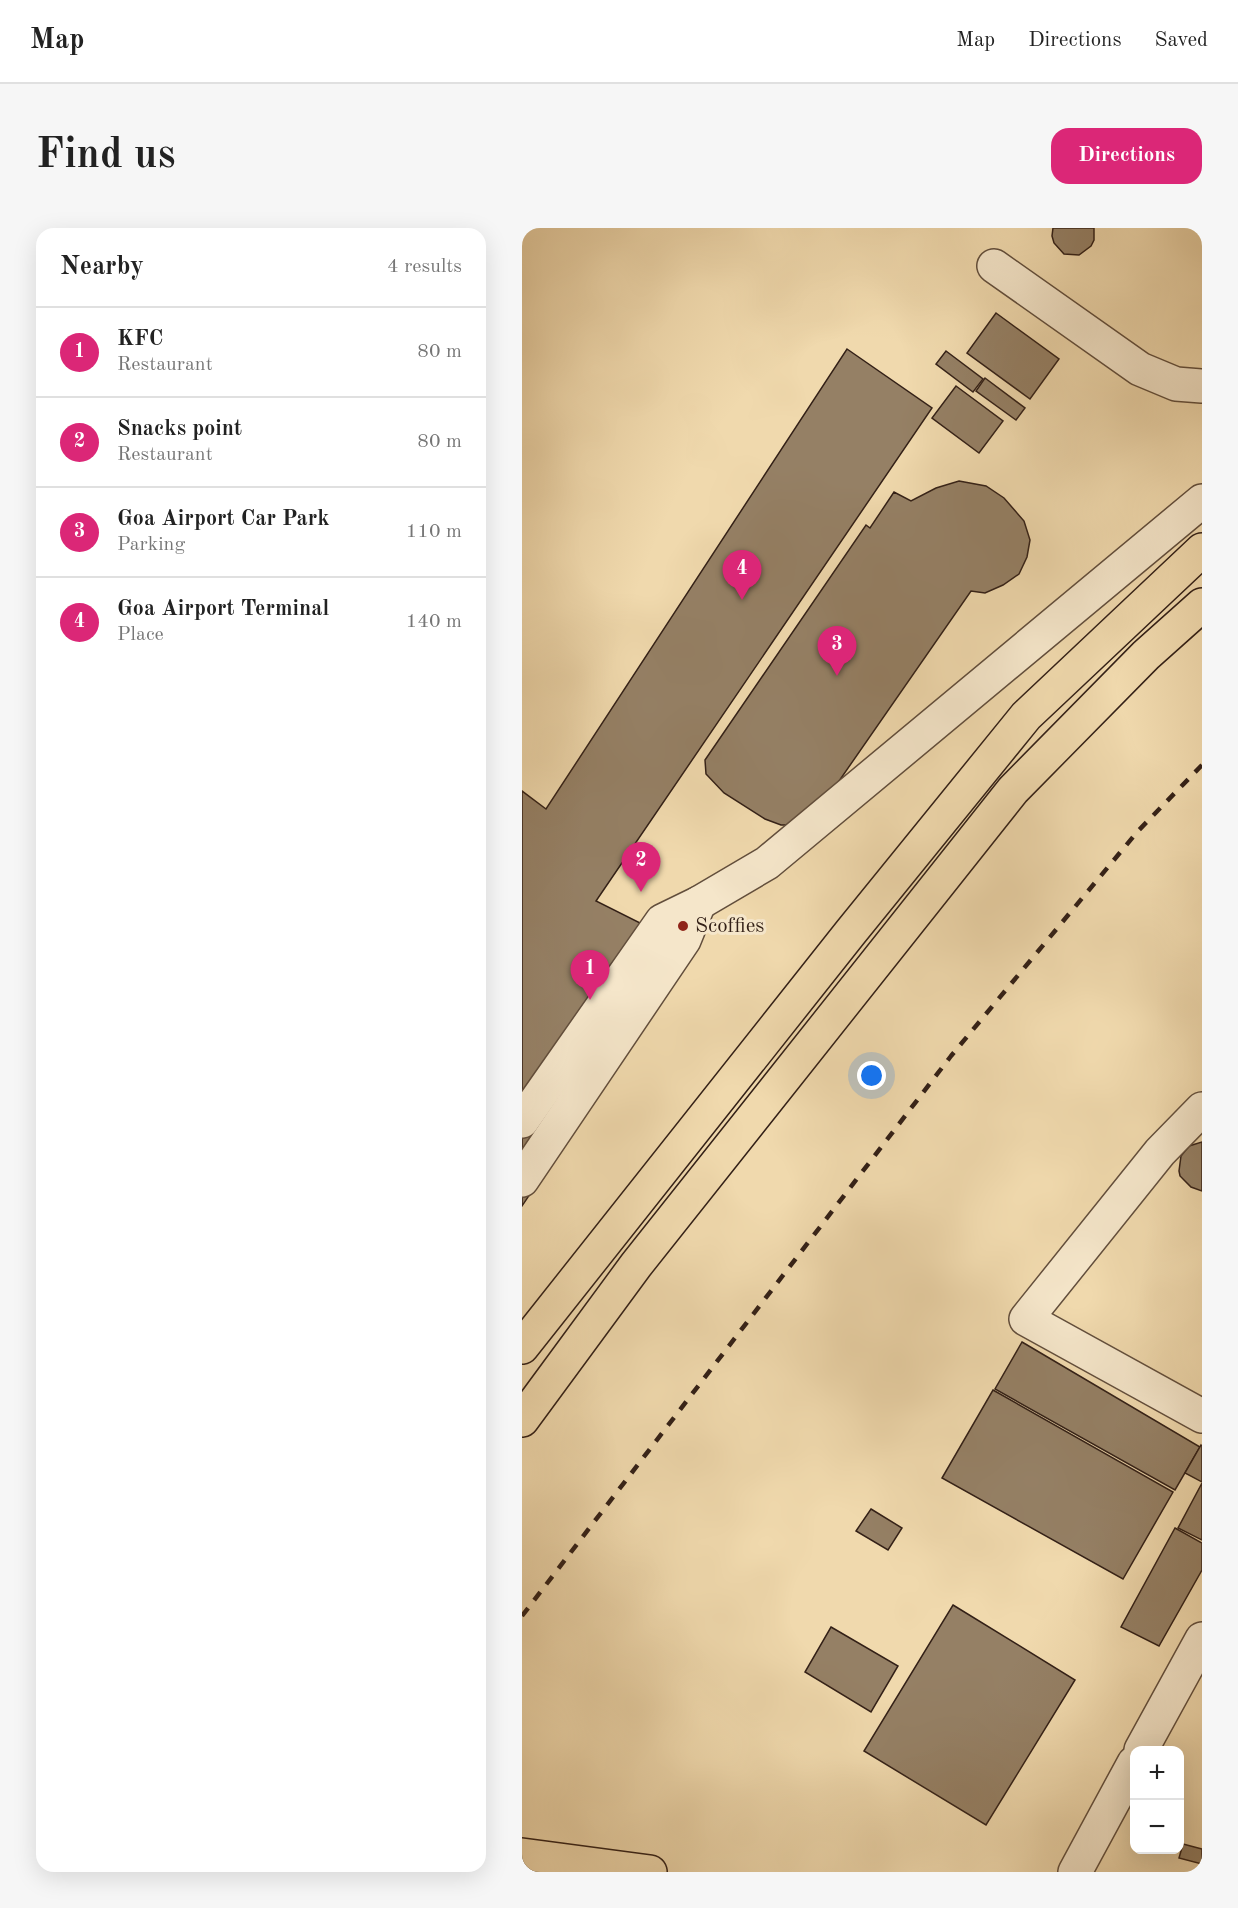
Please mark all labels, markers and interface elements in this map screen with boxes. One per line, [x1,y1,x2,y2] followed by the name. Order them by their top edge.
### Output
[30,27,84,55] text: Map
[956,30,995,51] text: Map
[1028,30,1122,51] text: Directions
[1155,30,1208,51] text: Saved
[1051,128,1202,184] button: Directions
[36,135,175,177] text: Find us
[60,254,144,280] text: Nearby
[387,257,462,277] text: 4 results
[117,328,163,350] text: KFC
[74,342,85,362] text: 1
[417,342,462,362] text: 80 m
[117,355,213,375] text: Restaurant
[117,418,242,440] text: Snacks point
[74,432,85,452] text: 2
[417,432,462,452] text: 80 m
[117,445,213,465] text: Restaurant
[117,508,330,530] text: Goa Airport Car Park
[74,522,85,542] text: 3
[406,522,462,542] text: 110 m
[117,535,185,555] text: Parking
[722,550,762,600] pin: 4
[117,598,329,620] text: Goa Airport Terminal
[74,612,85,632] text: 4
[406,612,462,632] text: 140 m
[117,625,164,645] text: Place
[818,626,856,676] pin: 3
[622,842,660,892] pin: 2
[695,916,764,937] place label: Scoffies
[676,919,690,933] marker: Scoffies
[570,950,610,1000] pin: 1
[857,1061,886,1090] your location
[1130,1746,1184,1854] map controls
[1130,1746,1184,1800] button: +
[1130,1800,1184,1854] button: −

